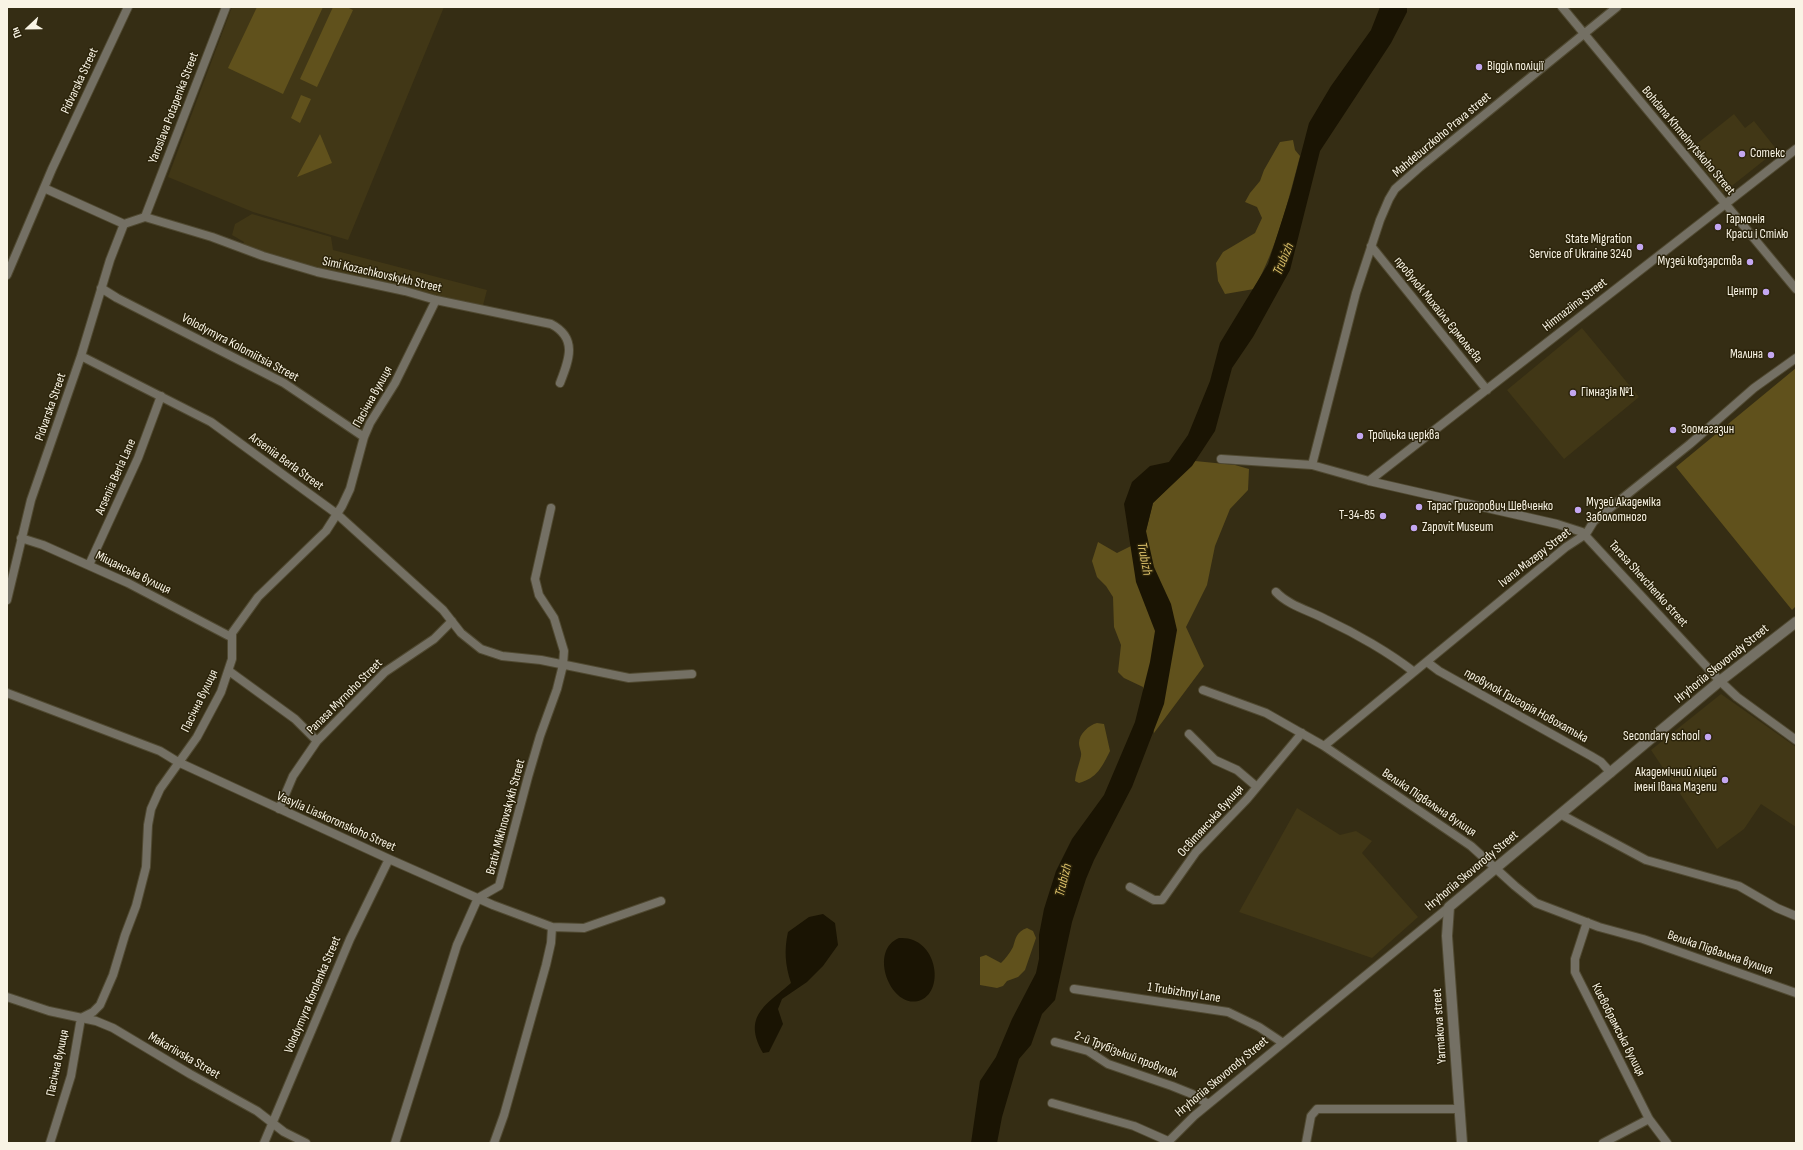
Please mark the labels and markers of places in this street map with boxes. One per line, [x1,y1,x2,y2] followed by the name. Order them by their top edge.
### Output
[1487,59,1543,75] place label: Відділ поліції
[1474,62,1484,72] marker: Відділ поліції
[1750,146,1785,162] place label: Сотекс
[1737,149,1747,159] marker: Сотекс
[1726,212,1788,243] place label: Гармонія Краси і Стілю
[1713,222,1723,232] marker: Гармонія Краси і Стілю
[1529,232,1632,263] place label: State Migration Service of Ukraine 3240
[1635,242,1645,252] marker: State Migration Service of Ukraine 3240
[1658,254,1742,270] place label: Музей кобзарства
[1745,257,1755,267] marker: Музей кобзарства
[1727,284,1758,300] place label: Центр
[1761,287,1771,297] marker: Центр
[1730,347,1763,363] place label: Малина
[1766,350,1776,360] marker: Малина
[1581,385,1633,401] place label: Гімназія №1
[1568,388,1578,398] marker: Гімназія №1
[1681,422,1734,438] place label: Зоомагазин
[1668,425,1678,435] marker: Зоомагазин
[1368,428,1439,444] place label: Троїцька церква
[1355,431,1365,441] marker: Троїцька церква
[1586,495,1661,526] place label: Музей Академіка Заболотного
[1427,499,1553,515] place label: Тарас Григорович Шевченко
[1414,502,1424,512] marker: Тарас Григорович Шевченко
[1573,505,1583,515] marker: Музей Академіка Заболотного
[1339,508,1375,524] place label: Т-34-85
[1378,511,1388,521] marker: Т-34-85
[1422,520,1493,536] place label: Zapovit Museum
[1409,523,1419,533] marker: Zapovit Museum
[1623,729,1700,745] place label: Secondary school
[1703,732,1713,742] marker: Secondary school
[1634,765,1717,796] place label: Академічний ліцей імені Івана Мазепи
[1720,775,1730,785] marker: Академічний ліцей імені Івана Мазепи

